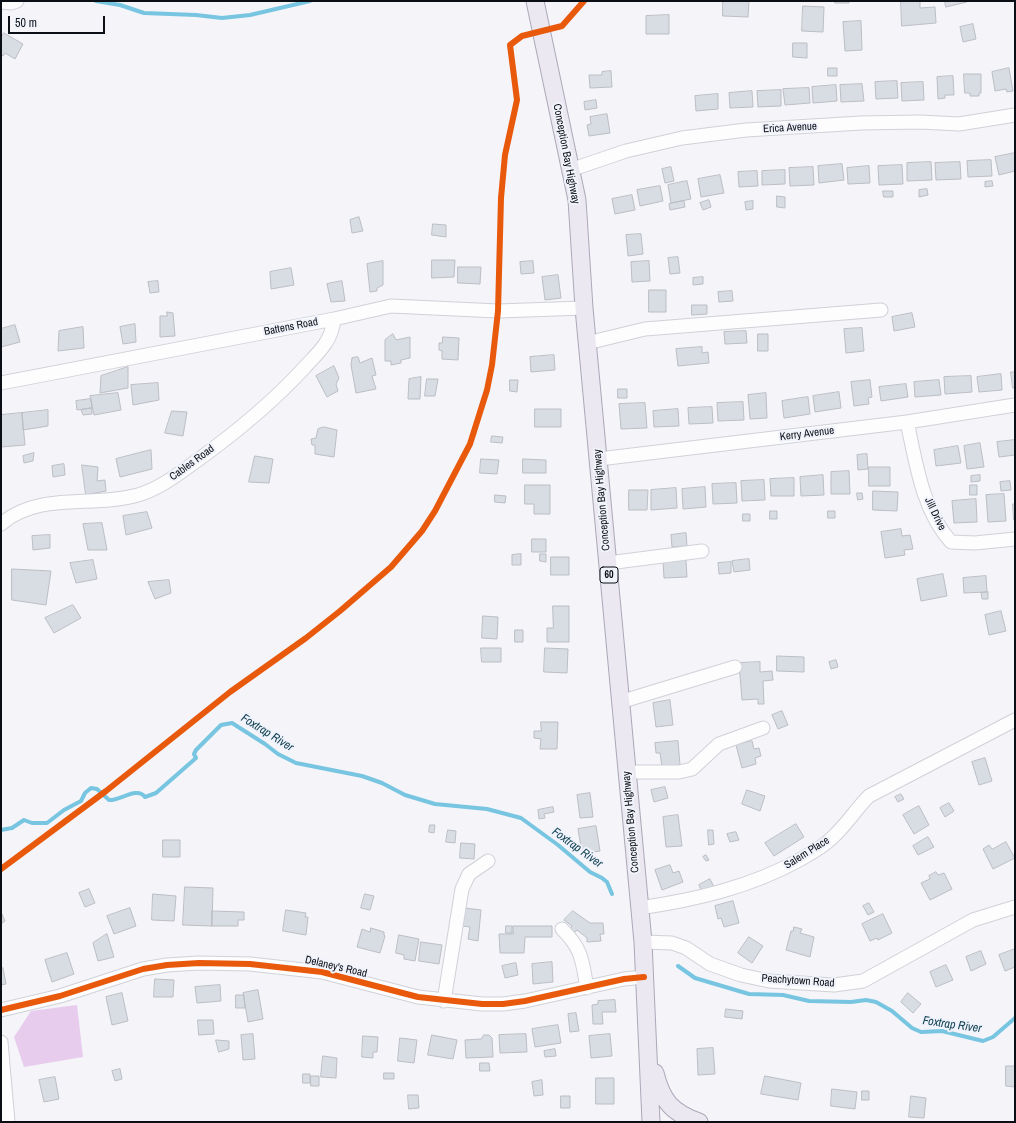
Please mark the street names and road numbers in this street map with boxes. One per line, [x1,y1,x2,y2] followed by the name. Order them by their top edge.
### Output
[550,103,582,205] street label: Conception Bay Highway
[763,120,817,136] street label: Erica Avenue
[263,315,319,339] street label: Battens Road
[779,424,835,444] street label: Kerry Avenue
[167,442,217,484] street label: Cables Road
[591,449,613,551] street label: Conception Bay Highway
[921,495,949,533] street label: Jill Drive
[600,567,618,583] road number: 60
[620,771,642,873] street label: Conception Bay Highway
[782,834,832,872] street label: Salem Place
[304,953,368,981] street label: Delaney's Road
[761,972,835,990] street label: Peachytown Road

